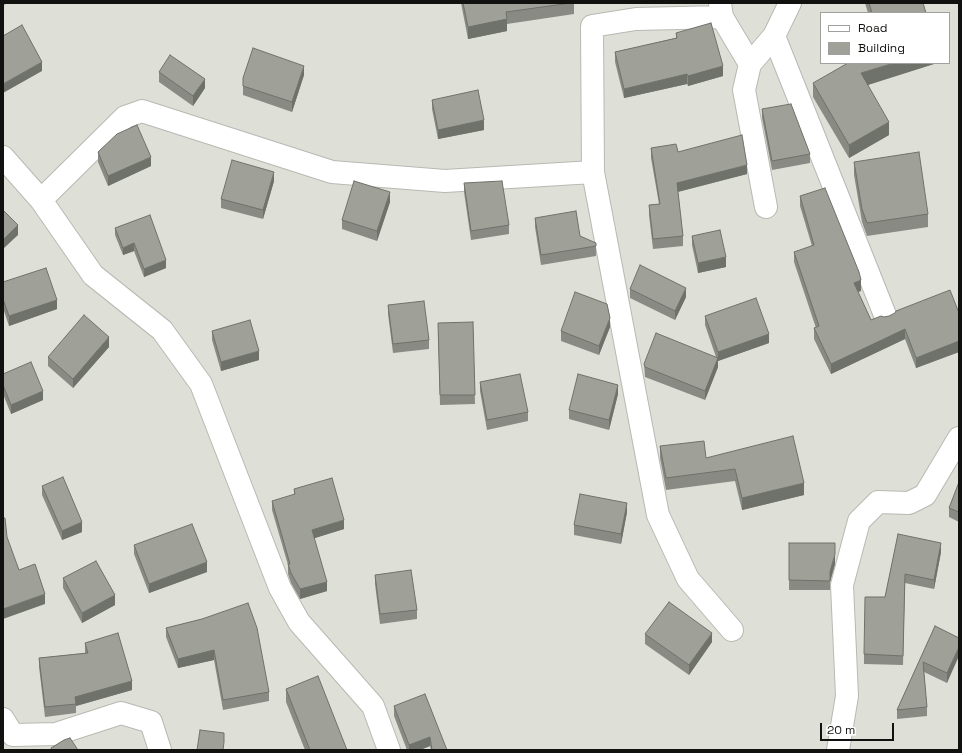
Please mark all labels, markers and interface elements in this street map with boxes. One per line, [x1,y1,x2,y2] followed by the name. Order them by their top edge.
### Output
[820,12,950,64] legend
[858,20,887,36] text: Road
[858,40,905,56] text: Building
[822,715,896,741] scale bar
[827,722,855,738] text: 20 m

